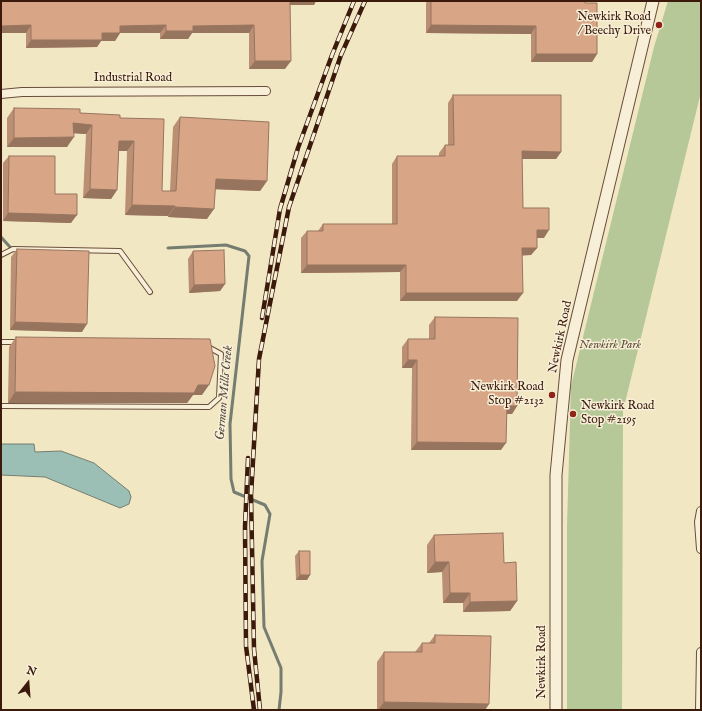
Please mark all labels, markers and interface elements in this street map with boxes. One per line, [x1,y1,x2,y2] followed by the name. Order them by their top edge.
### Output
[577,11,651,39] place label: Newkirk Road / Beechy Drive
[654,20,664,30] marker: Newkirk Road / Beechy Drive
[94,72,172,86] street label: Industrial Road
[546,300,576,374] street label: Newkirk Road
[579,339,641,353] park label: Newkirk Park
[213,345,237,441] water label: German Mills Creek
[470,381,544,409] place label: Newkirk Road Stop #2132
[547,390,557,400] marker: Newkirk Road Stop #2132
[581,400,655,428] place label: Newkirk Road Stop #2195
[568,409,578,419] marker: Newkirk Road Stop #2195
[536,625,550,699] street label: Newkirk Road
[8,663,48,703] north arrow
[25,663,38,680] text: N

